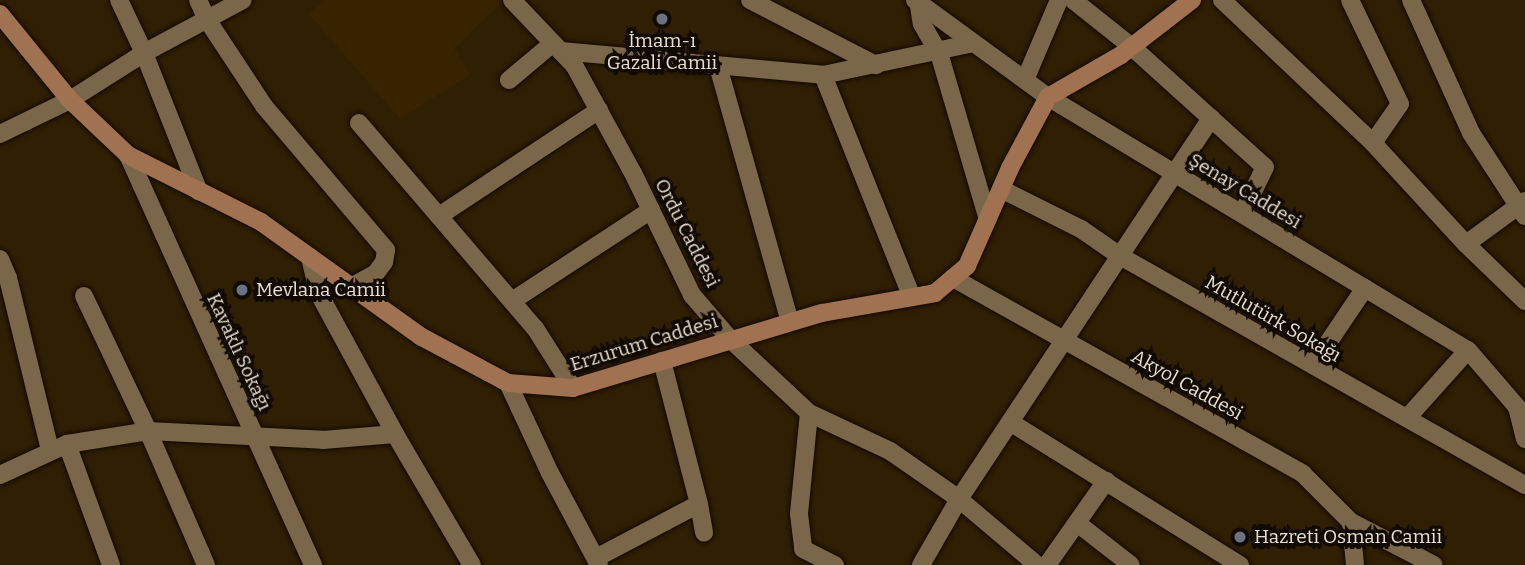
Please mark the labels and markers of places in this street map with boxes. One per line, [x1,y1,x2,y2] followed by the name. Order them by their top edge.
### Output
[654,11,670,27] marker: İmam-ı Gazali Camii
[607,30,717,74] place label: İmam-ı Gazali Camii
[256,279,386,301] place label: Mevlana Camii
[234,282,250,298] marker: Mevlana Camii
[1254,526,1442,548] place label: Hazreti Osman Camii
[1232,529,1248,545] marker: Hazreti Osman Camii

